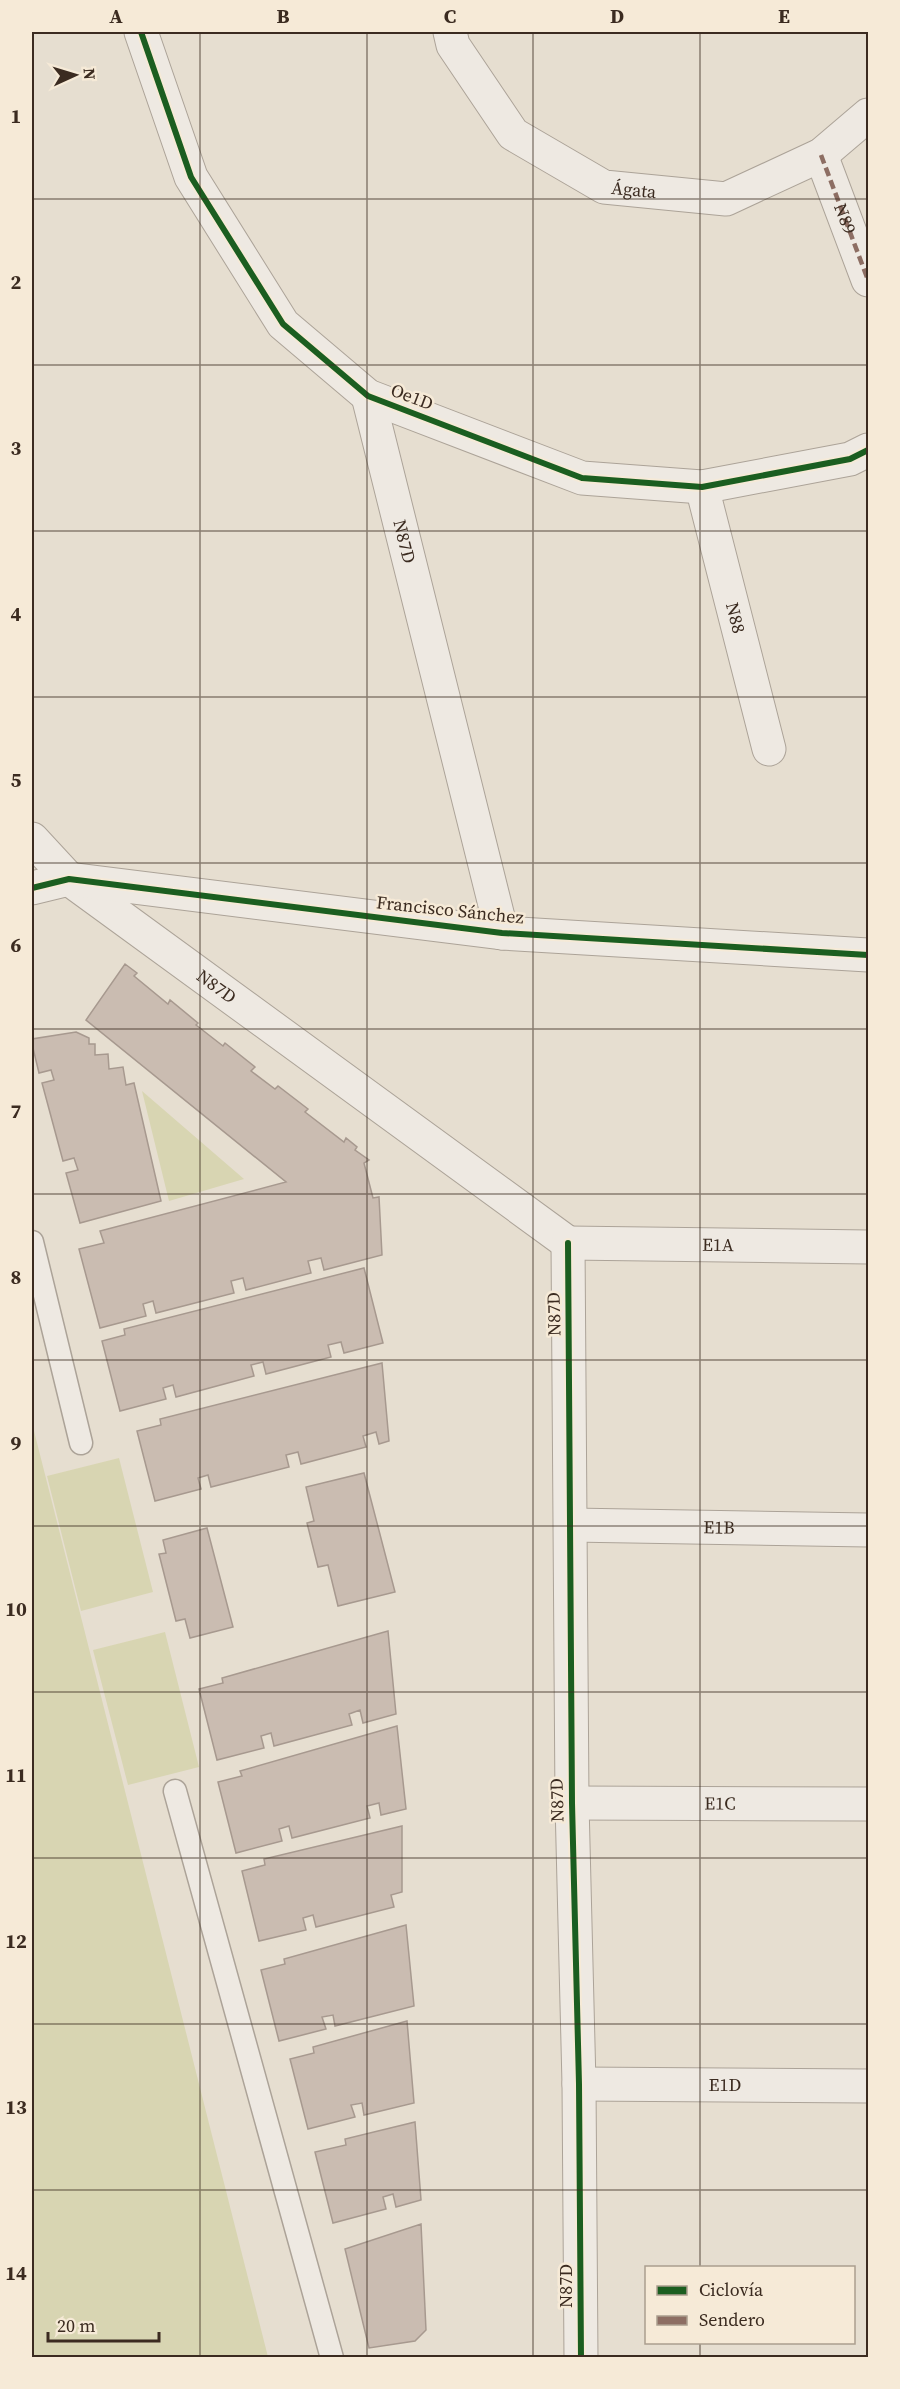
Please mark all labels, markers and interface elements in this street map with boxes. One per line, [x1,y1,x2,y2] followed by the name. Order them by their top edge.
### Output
[109,2,123,30] text: A
[276,2,290,30] text: B
[444,2,456,30] text: C
[610,2,624,30] text: D
[778,2,790,30] text: E
[45,45,105,105] north arrow
[79,67,101,81] text: N
[11,102,21,130] text: 1
[610,175,658,204] street label: Ágata
[828,199,863,237] street label: N89
[11,268,22,296] text: 2
[387,377,437,416] street label: Oe1D
[11,434,22,462] text: 3
[387,517,422,566] street label: N87D
[720,599,752,636] street label: N88
[11,600,22,628] text: 4
[11,766,22,794] text: 5
[375,889,525,930] street label: Francisco Sánchez
[11,931,22,959] text: 6
[192,963,242,1009] street label: N87D
[11,1097,22,1125] text: 7
[702,1232,734,1257] street label: E1A
[11,1263,21,1291] text: 8
[541,1292,566,1336] street label: N87D
[11,1429,22,1457] text: 9
[703,1514,735,1540] street label: E1B
[5,1595,27,1623] text: 10
[5,1761,27,1789] text: 11
[544,1778,569,1822] street label: N87D
[704,1790,736,1816] street label: E1C
[5,1927,27,1955] text: 12
[709,2072,741,2097] street label: E1D
[5,2093,27,2121] text: 13
[5,2259,27,2287] text: 14
[553,2264,578,2308] street label: N87D
[645,2266,855,2344] legend
[699,2277,764,2302] text: Ciclovía
[48,2305,159,2343] scale bar
[699,2307,765,2332] text: Sendero
[57,2313,95,2338] text: 20 m

